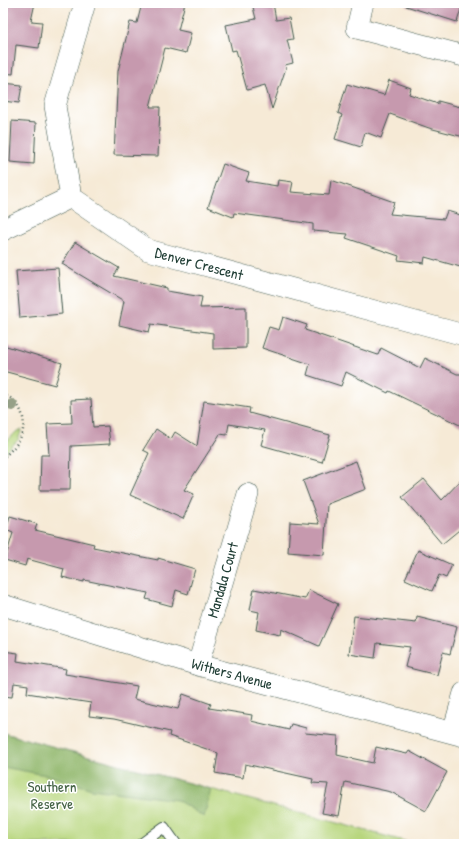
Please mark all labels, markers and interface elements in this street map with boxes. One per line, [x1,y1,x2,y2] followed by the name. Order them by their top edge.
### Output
[153,242,246,286] street label: Denver Crescent
[202,539,244,620] street label: Mandala Court
[189,653,275,694] street label: Withers Avenue
[28,776,77,814] park label: Southern Reserve

